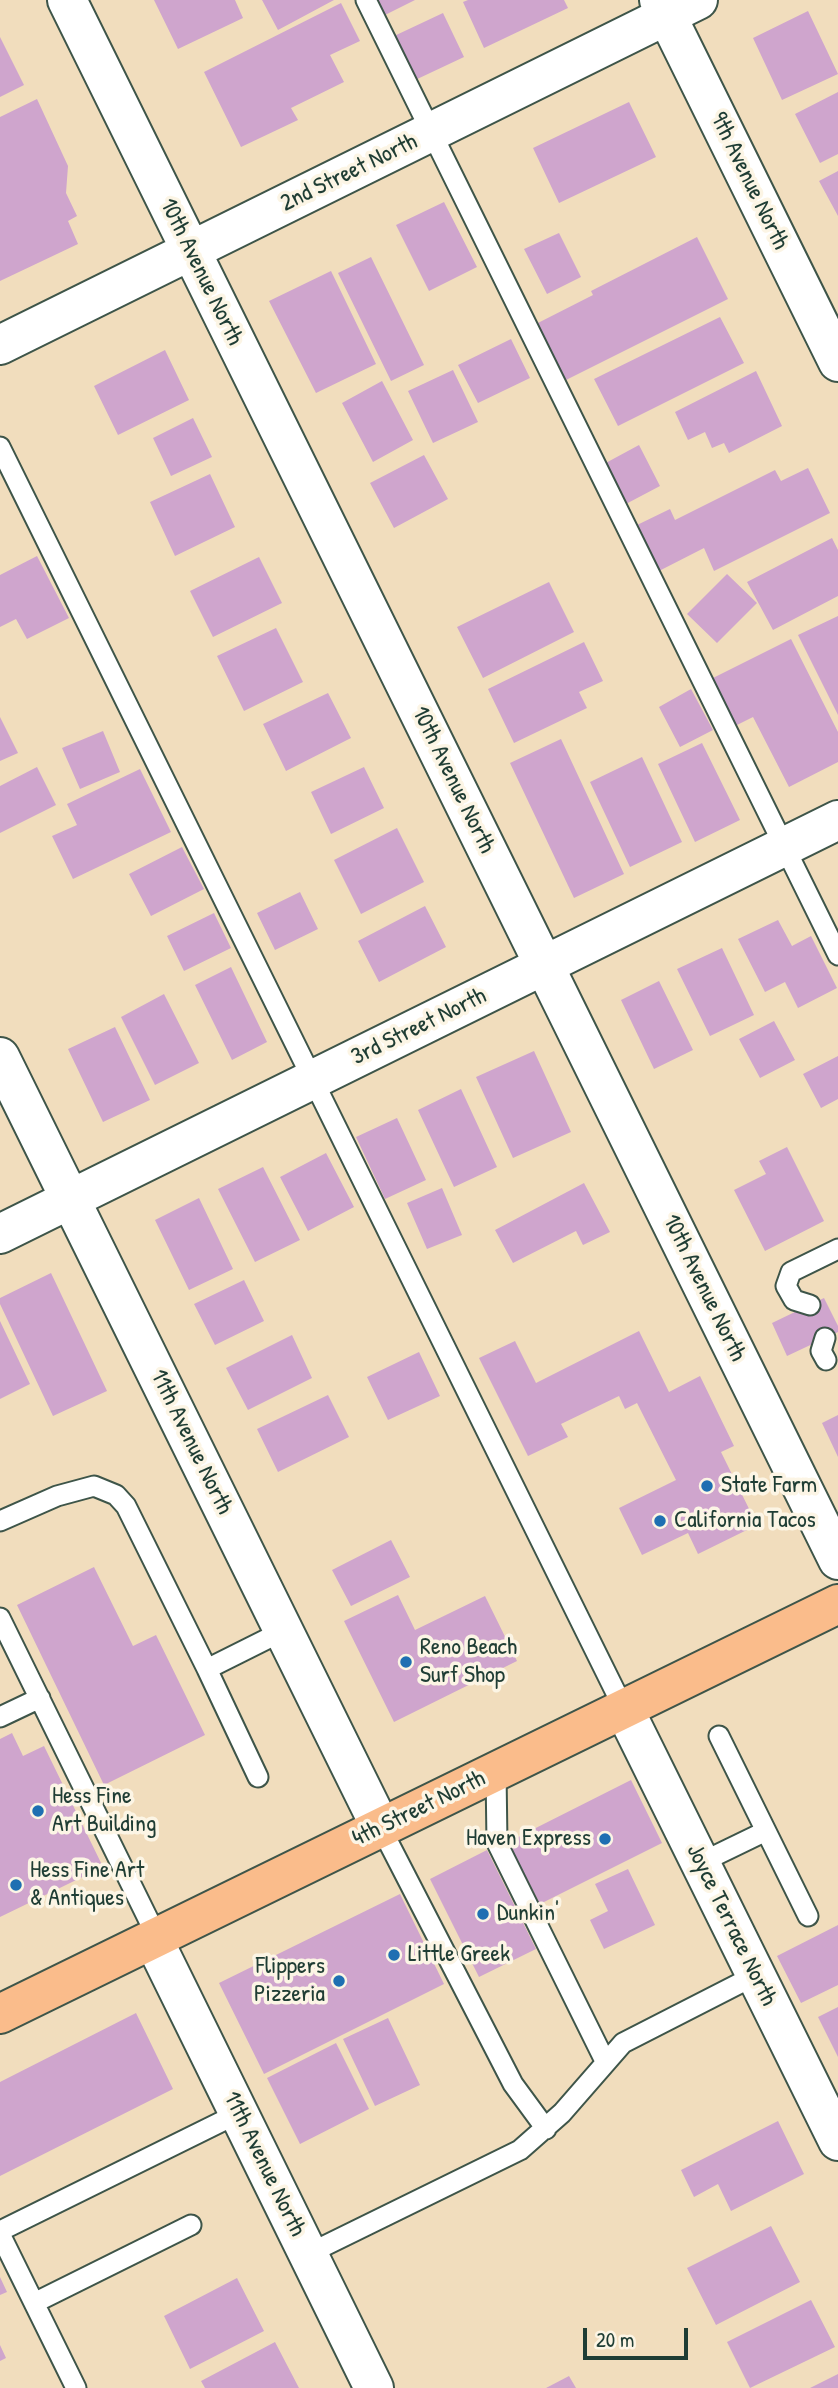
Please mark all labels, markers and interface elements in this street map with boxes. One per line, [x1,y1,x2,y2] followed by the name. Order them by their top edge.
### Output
[703,108,795,254] street label: 9th Avenue North
[276,128,422,218] street label: 2nd Street North
[153,194,249,350] street label: 10th Avenue North
[405,702,501,858] street label: 10th Avenue North
[347,982,491,1072] street label: 3rd Street North
[656,1210,752,1366] street label: 10th Avenue North
[143,1365,239,1519] street label: 11th Avenue North
[721,1472,817,1500] place label: State Farm
[699,1478,715,1494] marker: State Farm
[674,1507,816,1535] place label: California Tacos
[652,1513,668,1529] marker: California Tacos
[420,1634,517,1690] place label: Reno Beach Surf Shop
[398,1654,414,1670] marker: Reno Beach Surf Shop
[348,1764,490,1854] street label: 4th Street North
[52,1783,157,1839] place label: Hess Fine Art Building
[30,1803,46,1819] marker: Hess Fine Art Building
[466,1825,591,1853] place label: Haven Express
[597,1831,613,1847] marker: Haven Express
[679,1840,783,2010] street label: Joyce Terrace North
[30,1857,144,1913] place label: Hess Fine Art & Antiques
[8,1877,24,1893] marker: Hess Fine Art & Antiques
[497,1900,559,1928] place label: Dunkin'
[475,1906,491,1922] marker: Dunkin'
[408,1941,510,1969] place label: Little Greek
[386,1947,402,1963] marker: Little Greek
[254,1953,325,2009] place label: Flippers Pizzeria
[331,1973,347,1989] marker: Flippers Pizzeria
[216,2087,312,2241] street label: 11th Avenue North
[586,2314,691,2358] scale bar
[596,2325,634,2354] text: 20 m

